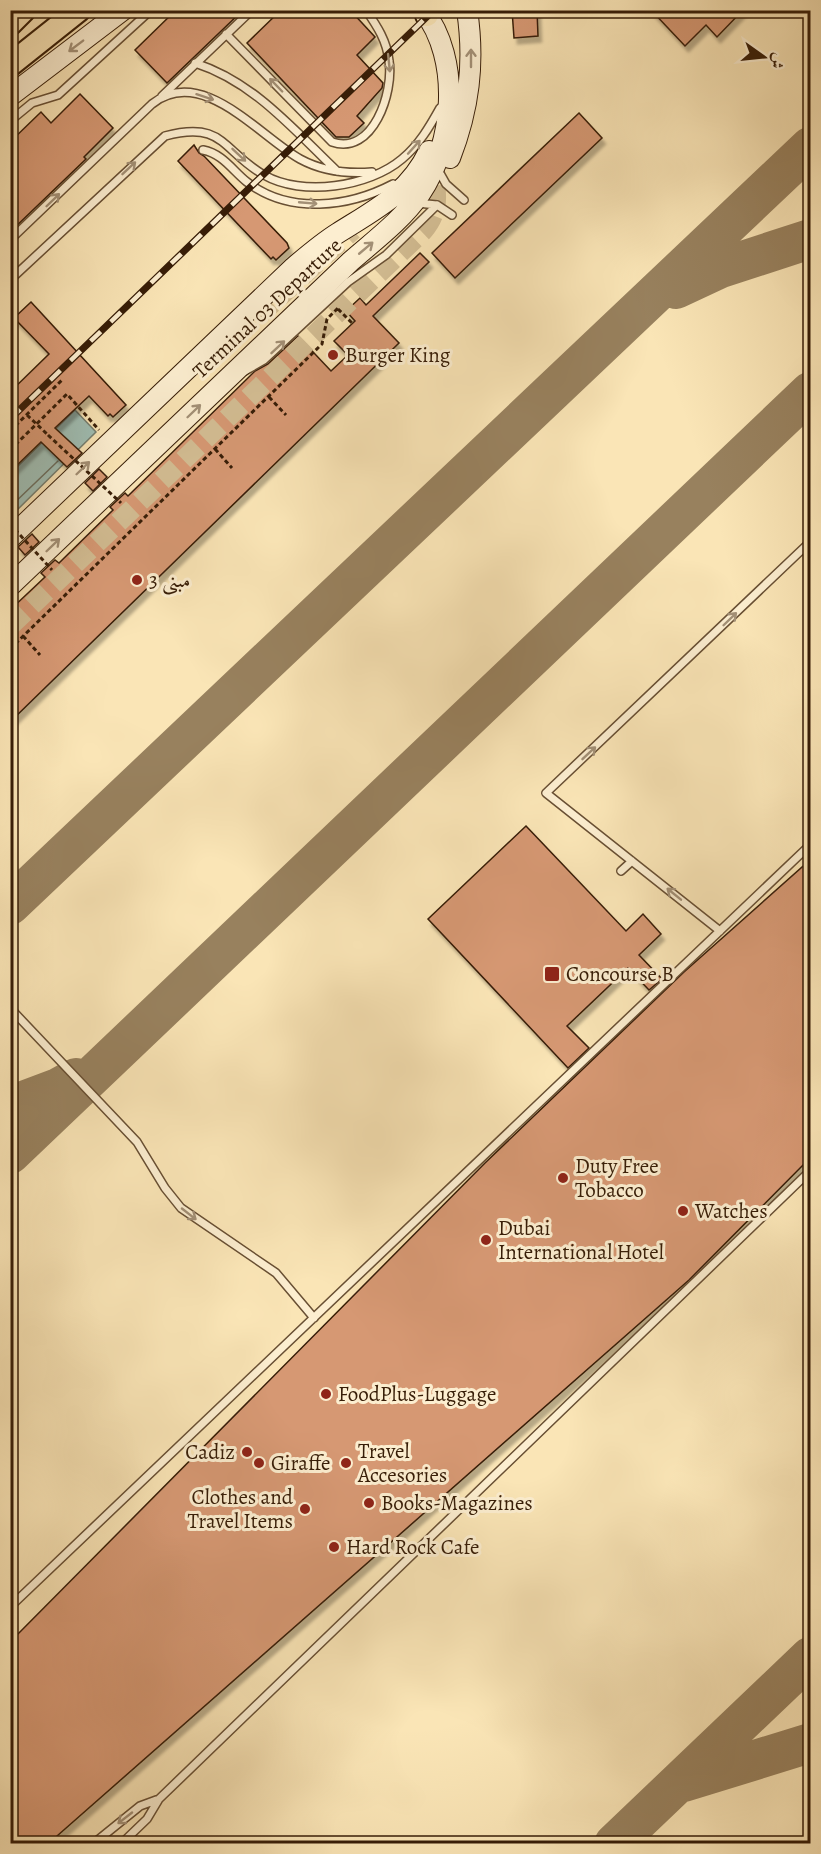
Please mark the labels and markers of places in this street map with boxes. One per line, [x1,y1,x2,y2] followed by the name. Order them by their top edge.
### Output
[345,341,451,369] place label: Burger King
[326,348,340,362] marker: Burger King
[149,566,191,595] place label: مبنى 3
[130,573,144,587] marker: مبنى 3
[566,960,674,988] place label: Concourse B
[543,965,561,983] marker: Concourse B
[575,1152,659,1204] place label: Duty Free Tobacco
[556,1171,570,1185] marker: Duty Free Tobacco
[694,1197,768,1225] place label: Watches
[676,1204,690,1218] marker: Watches
[498,1214,664,1266] place label: Dubai International Hotel
[479,1233,493,1247] marker: Dubai International Hotel
[338,1380,496,1408] place label: FoodPlus-Luggage
[319,1387,333,1401] marker: FoodPlus-Luggage
[357,1437,447,1489] place label: Travel Accesories
[185,1438,235,1466] place label: Cadiz
[240,1445,254,1459] marker: Cadiz
[271,1449,330,1477] place label: Giraffe
[252,1456,266,1470] marker: Giraffe
[339,1456,353,1470] marker: Travel Accesories
[187,1483,294,1535] place label: Clothes and Travel Items
[381,1489,533,1517] place label: Books-Magazines
[362,1496,376,1510] marker: Books-Magazines
[298,1502,312,1516] marker: Clothes and Travel Items
[346,1533,480,1561] place label: Hard Rock Cafe
[327,1540,341,1554] marker: Hard Rock Cafe

